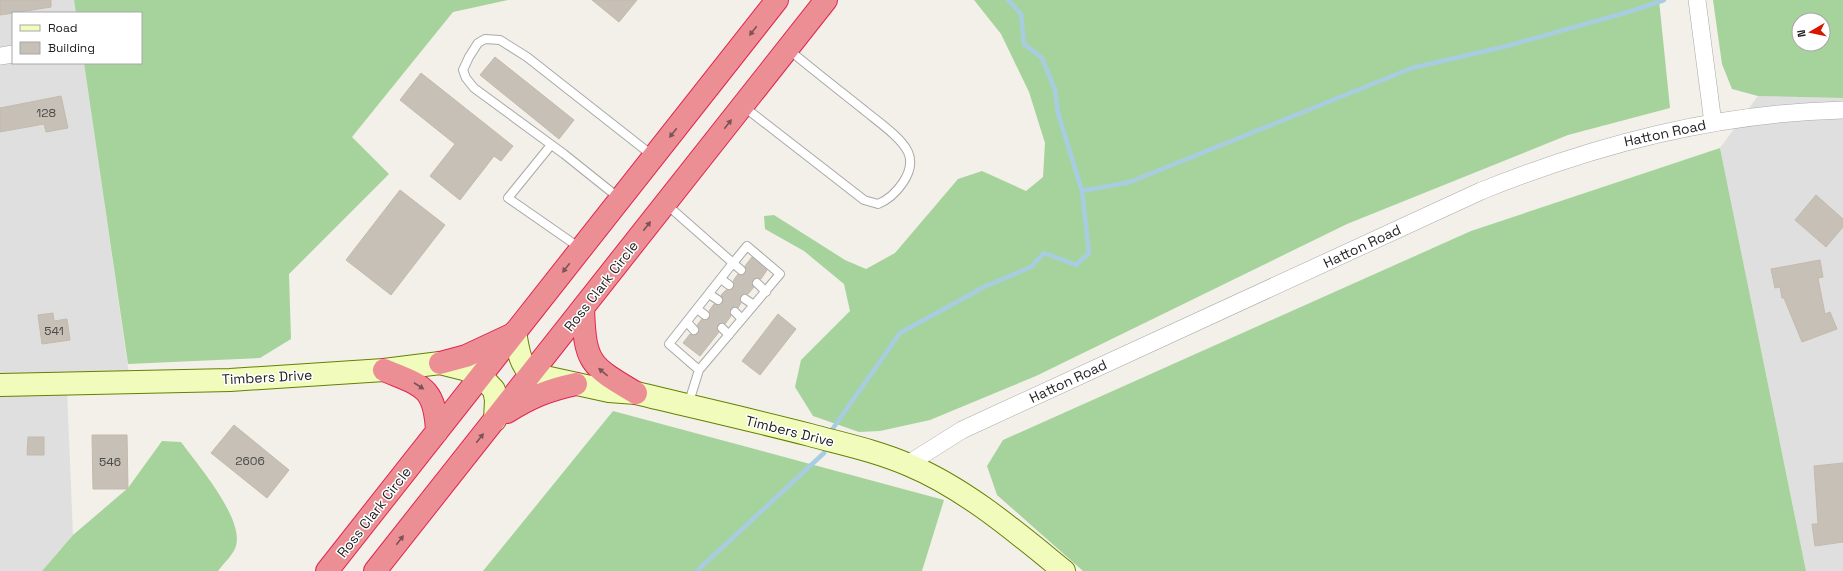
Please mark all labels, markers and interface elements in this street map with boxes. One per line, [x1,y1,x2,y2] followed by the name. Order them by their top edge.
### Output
[12,12,142,64] legend
[1791,12,1831,52] north arrow
[48,20,77,36] text: Road
[749,25,758,36] one-way arrow
[1794,29,1809,38] text: N
[48,40,95,56] text: Building
[36,105,56,121] house number: 128
[1622,116,1708,150] street label: Hatton Road
[723,119,732,130] one-way arrow
[668,127,677,138] one-way arrow
[1320,220,1404,272] street label: Hatton Road
[643,221,652,232] one-way arrow
[560,237,642,335] street label: Ross Clark Circle
[562,262,570,273] one-way arrow
[44,323,64,339] house number: 541
[1026,355,1110,407] street label: Hatton Road
[221,366,313,388] street label: Timbers Drive
[598,367,608,376] one-way arrow
[414,382,424,390] one-way arrow
[744,411,836,451] street label: Timbers Drive
[476,433,485,444] one-way arrow
[235,453,265,469] house number: 2606
[99,454,121,470] house number: 546
[333,463,415,561] street label: Ross Clark Circle
[395,535,404,546] one-way arrow

